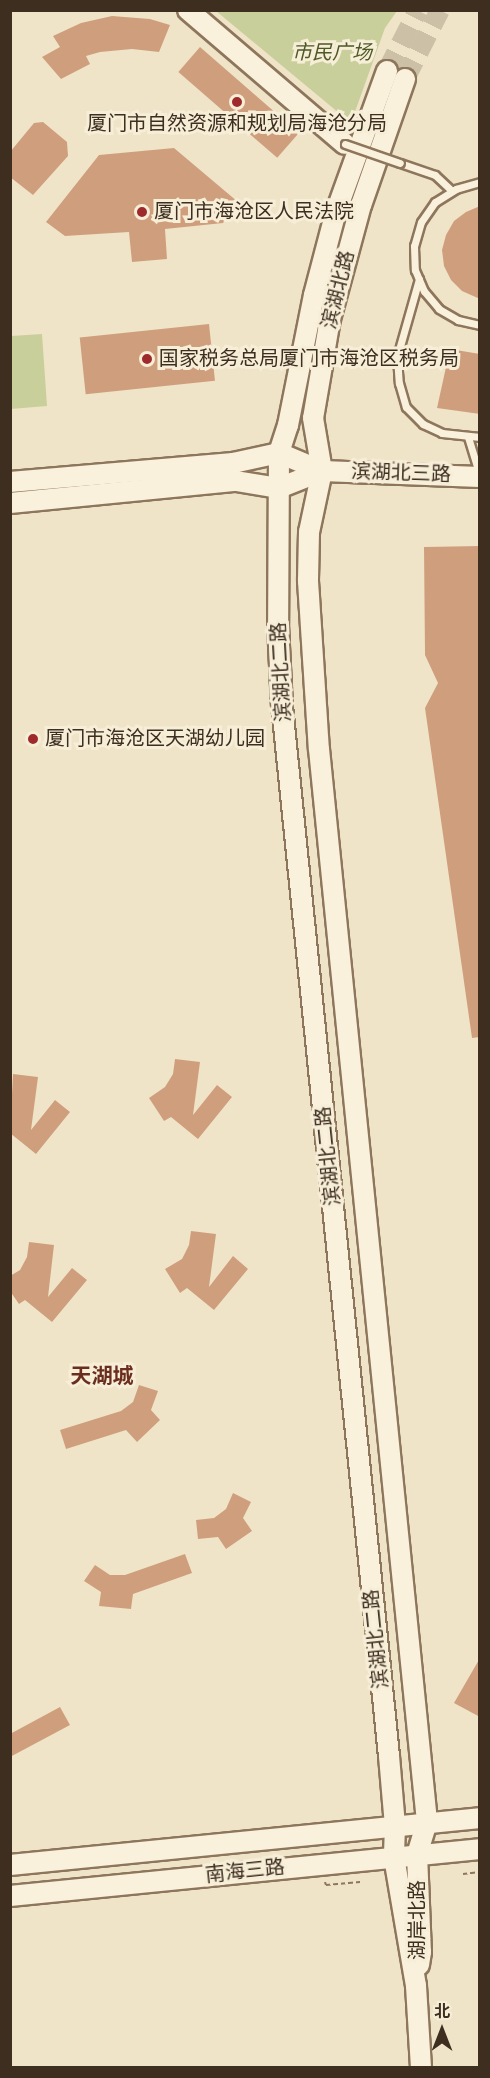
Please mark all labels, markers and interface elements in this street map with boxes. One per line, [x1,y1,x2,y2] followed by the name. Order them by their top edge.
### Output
[292,41,372,65] park label: 市民广场
[230,95,244,109] marker: 厦门市自然资源和规划局海沧分局
[87,112,387,136] place label: 厦门市自然资源和规划局海沧分局
[154,200,354,224] place label: 厦门市海沧区人民法院
[135,205,149,219] marker: 厦门市海沧区人民法院
[318,248,360,332] street label: 滨湖北路
[159,347,459,371] place label: 国家税务总局厦门市海沧区税务局
[140,352,154,366] marker: 国家税务总局厦门市海沧区税务局
[351,460,451,488] street label: 滨湖北三路
[267,621,297,723] street label: 滨湖北二路
[45,727,265,751] place label: 厦门市海沧区天湖幼儿园
[26,732,40,746] marker: 厦门市海沧区天湖幼儿园
[312,1105,346,1207] street label: 滨湖北二路
[71,1364,133,1390] district label: 天湖城
[360,1588,394,1690] street label: 滨湖北二路
[204,1856,286,1888] street label: 南海三路
[406,1880,430,1960] street label: 湖岸北路
[412,2000,472,2060] north arrow
[434,2000,450,2024] text: 北

